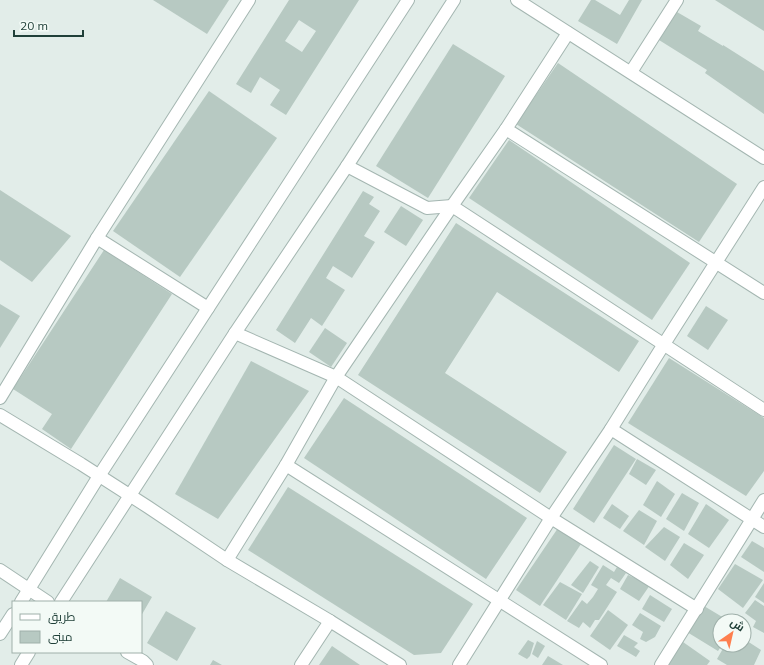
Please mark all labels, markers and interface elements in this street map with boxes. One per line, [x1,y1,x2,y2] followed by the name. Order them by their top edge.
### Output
[14,12,83,38] scale bar
[20,18,48,33] text: 20 m
[12,601,142,653] legend
[48,609,76,624] text: طريق
[712,613,752,653] north arrow
[728,615,747,634] text: ش
[48,629,73,644] text: مبنى

